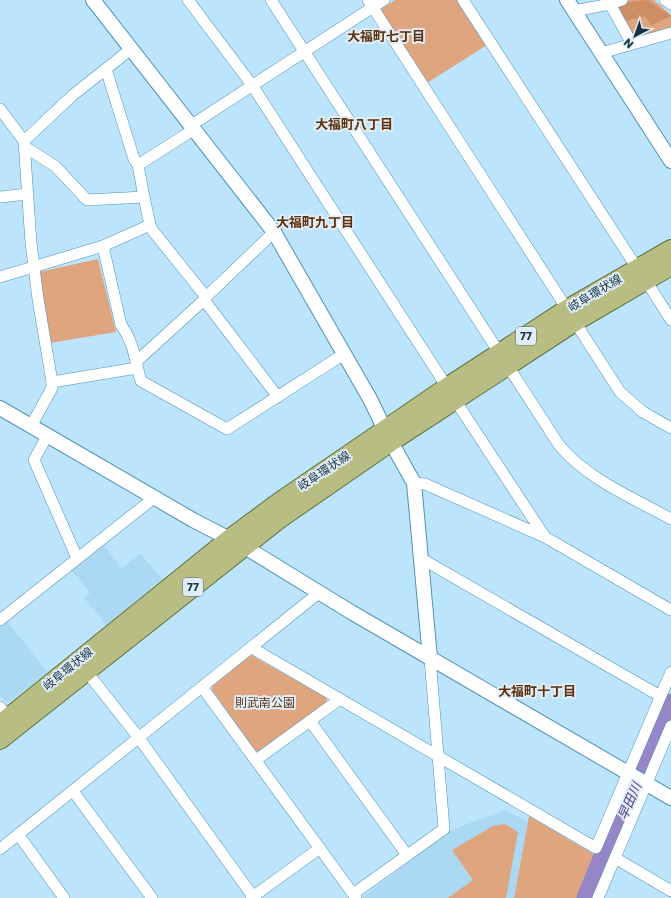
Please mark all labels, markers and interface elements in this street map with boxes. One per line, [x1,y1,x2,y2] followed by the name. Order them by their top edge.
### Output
[615,16,655,56] north arrow
[347,27,425,46] district label: 大福町七丁目
[620,35,637,52] text: N
[315,115,393,134] district label: 大福町八丁目
[276,213,354,232] district label: 大福町九丁目
[565,270,625,315] street label: 岐阜環状線
[516,327,536,345] road number: 77
[294,447,353,494] street label: 岐阜環状線
[183,578,203,596] road number: 77
[39,643,96,694] street label: 岐阜環状線
[498,682,576,701] district label: 大福町十丁目
[235,694,295,711] park label: 則武南公園
[613,778,647,823] water label: 早田川

